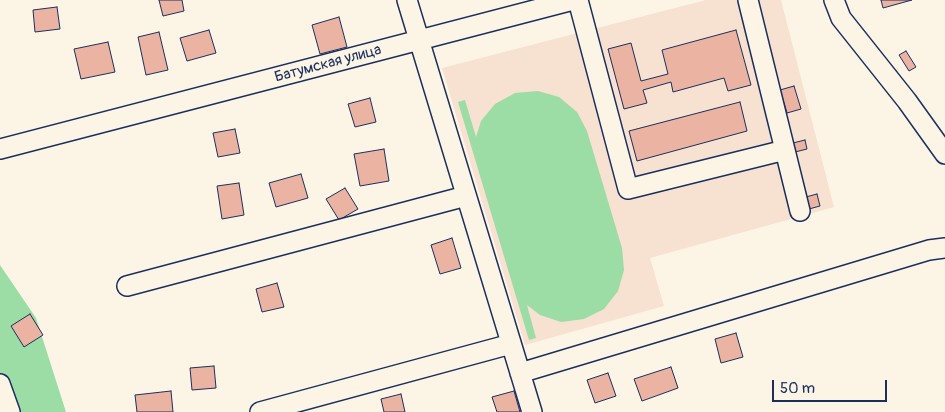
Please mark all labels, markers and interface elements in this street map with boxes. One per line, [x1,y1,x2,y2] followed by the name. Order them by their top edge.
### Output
[273,41,383,87] street label: Батумская улица
[775,370,890,402] scale bar
[780,379,815,398] text: 50 m

